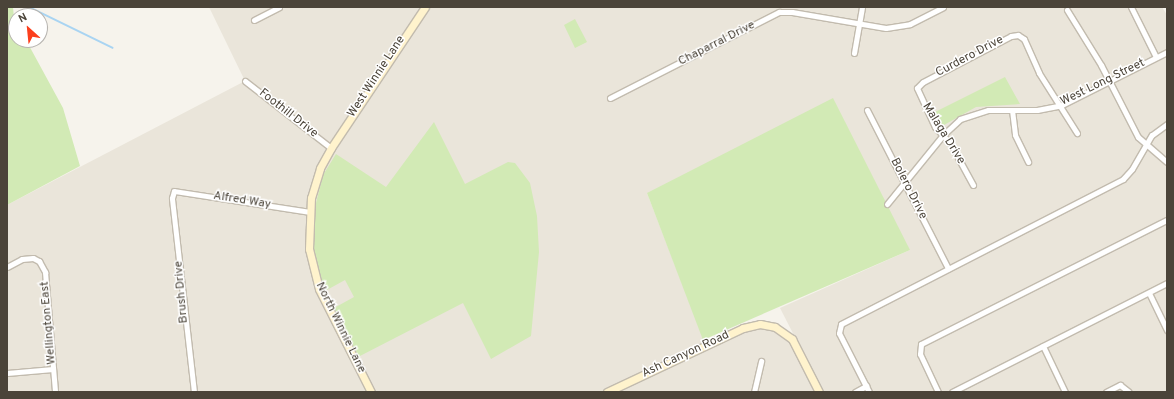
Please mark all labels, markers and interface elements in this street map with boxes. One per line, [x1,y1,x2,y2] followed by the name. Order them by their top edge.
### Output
[8,8,48,48] north arrow
[16,10,30,26] text: N
[676,18,758,70] street label: Chaparral Drive
[345,33,409,121] street label: West Winnie Lane
[934,33,1006,81] street label: Curdero Drive
[1059,56,1147,110] street label: West Long Street
[256,87,320,141] street label: Foothill Drive
[918,101,968,167] street label: Malaga Drive
[886,156,930,222] street label: Bolero Drive
[212,189,272,213] street label: Alfred Way
[172,260,192,324] street label: Brush Drive
[312,280,368,376] street label: North Winnie Lane
[38,281,60,365] street label: Wellington East
[640,328,732,382] street label: Ash Canyon Road

